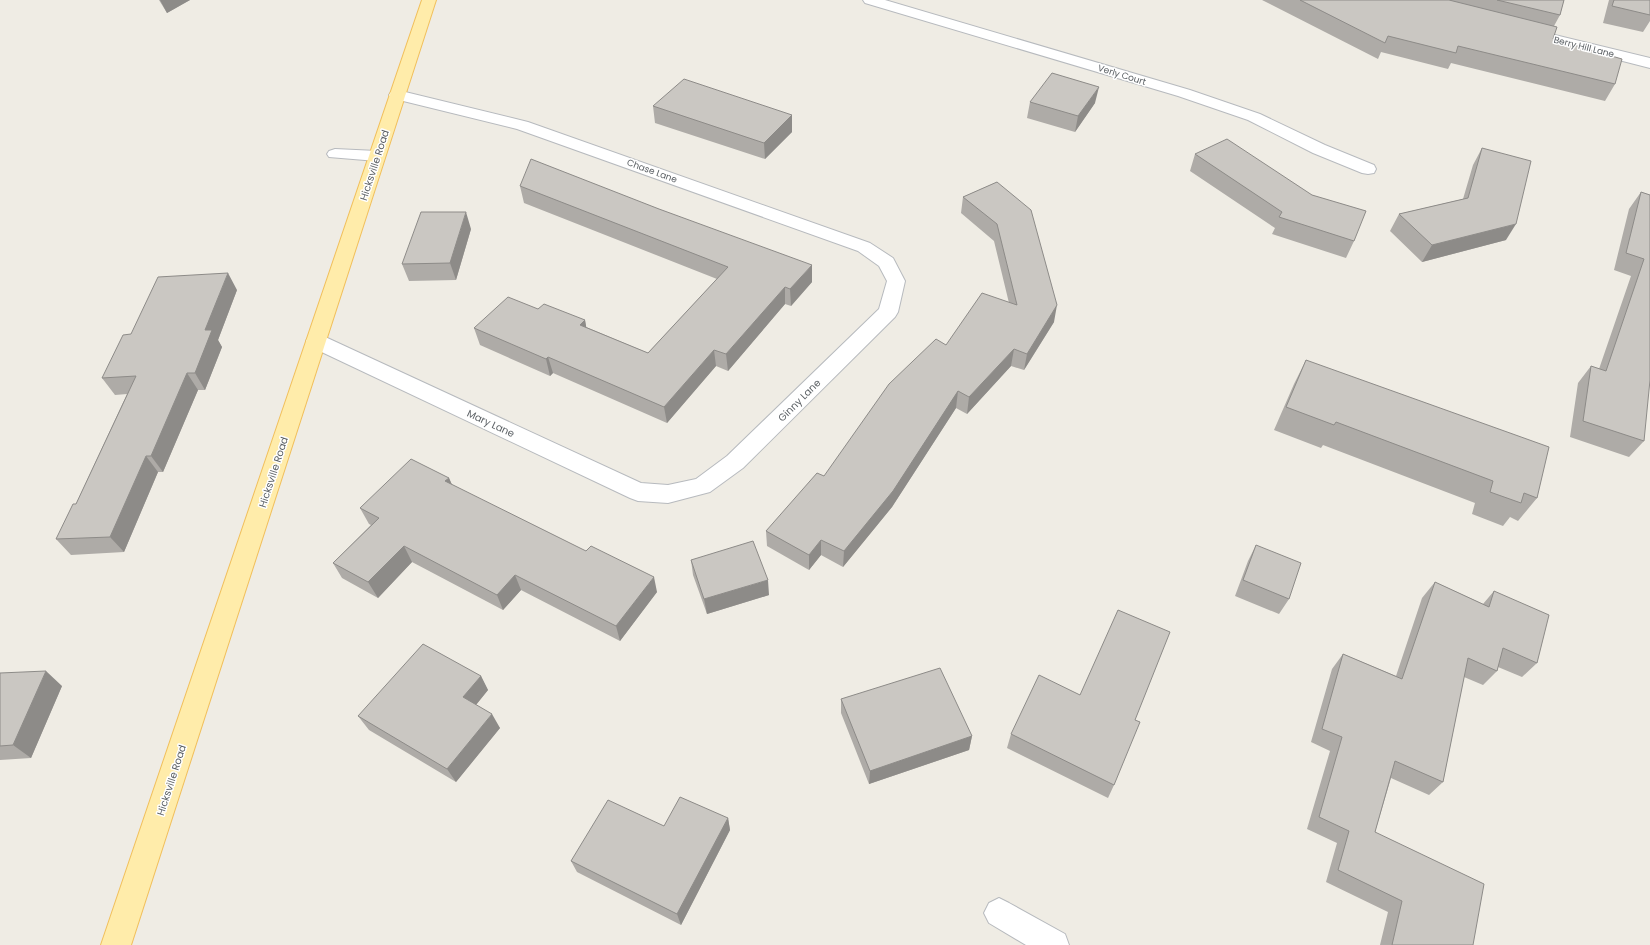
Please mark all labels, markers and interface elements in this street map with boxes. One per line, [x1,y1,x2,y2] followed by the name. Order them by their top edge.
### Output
[1553,34,1616,60] street label: Berry Hill Lane
[1096,62,1148,88] street label: Verly Court
[356,128,393,203] street label: Hicksville Road
[625,156,679,186] street label: Chase Lane
[775,376,824,425] street label: Ginny Lane
[464,406,517,441] street label: Mary Lane
[255,435,292,510] street label: Hicksville Road
[153,743,190,818] street label: Hicksville Road

